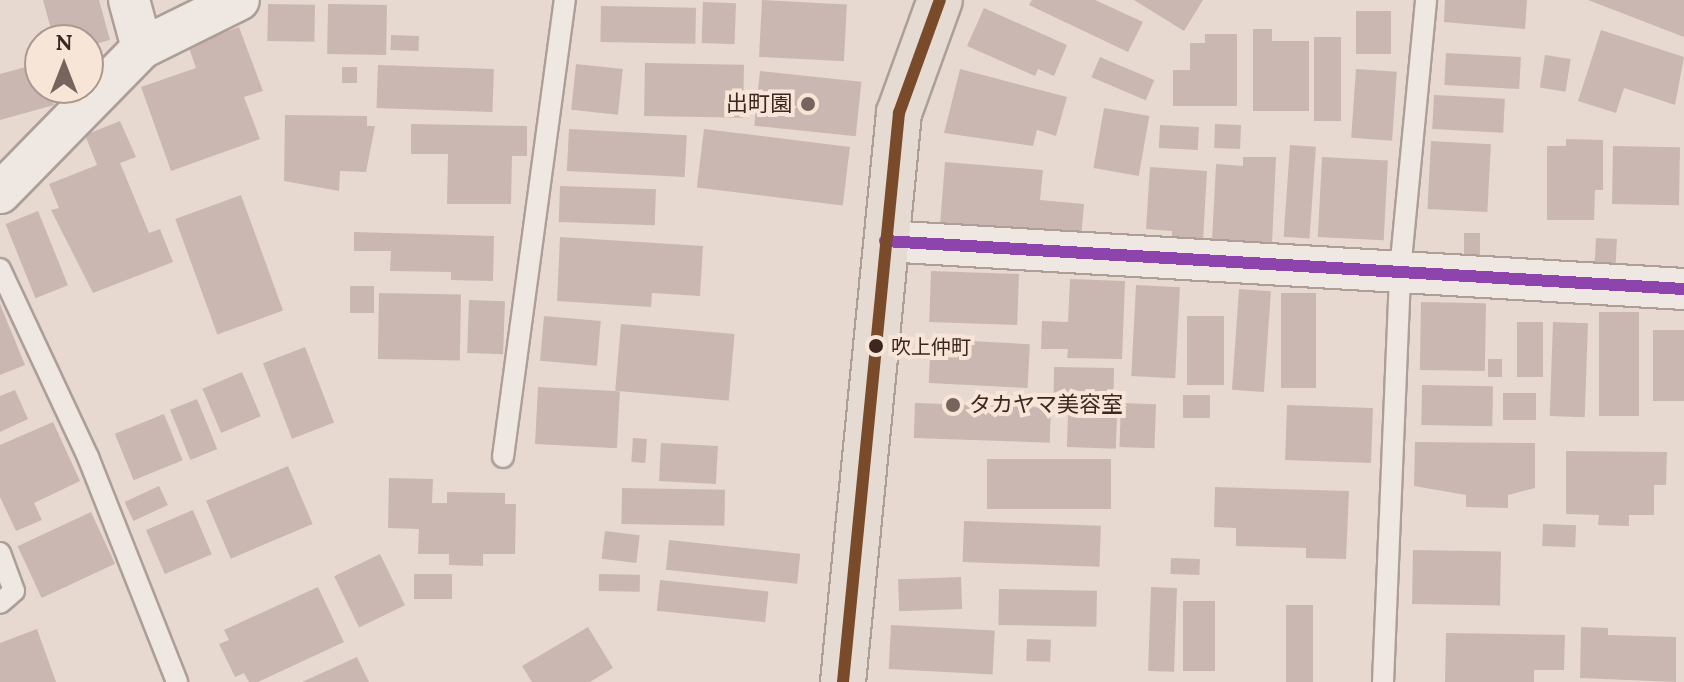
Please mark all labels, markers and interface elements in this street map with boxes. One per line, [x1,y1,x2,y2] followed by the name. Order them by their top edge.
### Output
[24,24,104,104] north arrow
[55,28,73,56] text: N
[726,91,792,117] place label: 出町園
[799,95,817,113] marker: 出町園
[891,334,971,358] place label: 吹上仲町
[868,338,884,354] marker: 吹上仲町
[969,392,1123,418] place label: タカヤマ美容室
[944,396,962,414] marker: タカヤマ美容室

